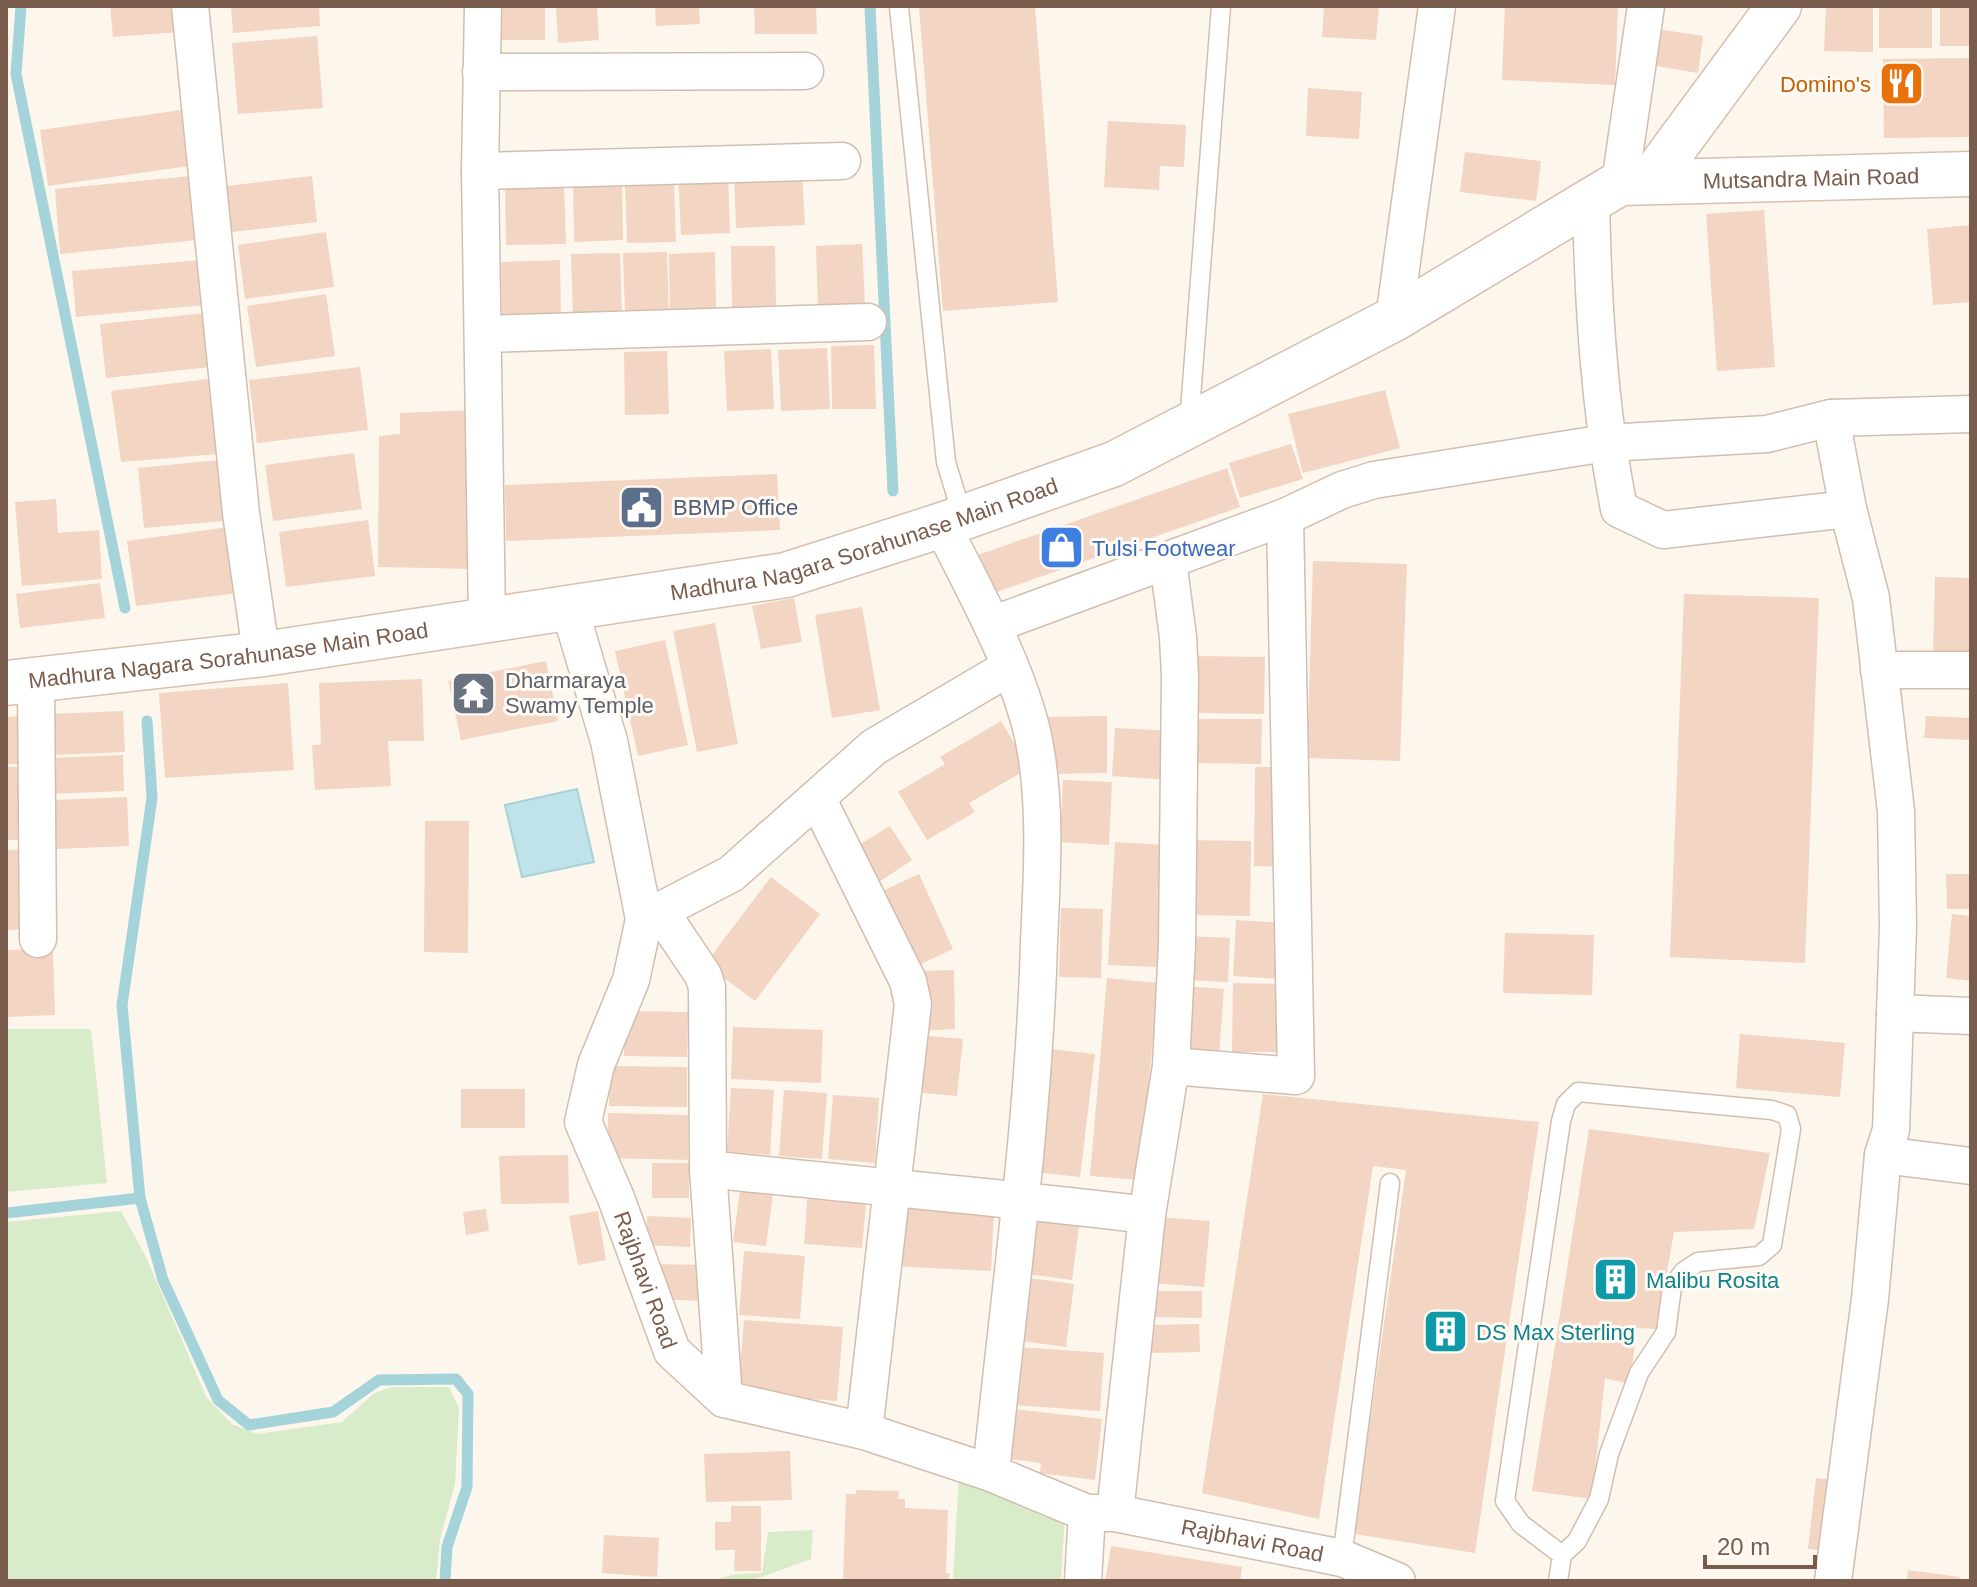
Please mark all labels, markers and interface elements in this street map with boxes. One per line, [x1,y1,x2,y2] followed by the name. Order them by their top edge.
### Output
[1878,60,1926,108] restaurant icon: Domino's
[1780,72,1871,97] place label: Domino's
[1702,163,1920,193] street label: Mutsandra Main Road
[669,472,1061,605] street label: Madhura Nagara Sorahunase Main Road
[618,483,666,531] public building icon: BBMP Office
[673,495,798,520] place label: BBMP Office
[1037,524,1085,572] shop icon: Tulsi Footwear
[1092,536,1235,561] place label: Tulsi Footwear
[27,617,430,693] street label: Madhura Nagara Sorahunase Main Road
[505,668,654,718] place label: Dharmaraya Swamy Temple
[450,669,498,717] temple icon: Dharmaraya Swamy Temple
[609,1208,683,1352] street label: Rajbhavi Road
[1591,1256,1639,1304] building icon: Malibu Rosita
[1646,1268,1780,1293] place label: Malibu Rosita
[1421,1308,1469,1356] building icon: DS Max Sterling
[1476,1320,1635,1345] place label: DS Max Sterling
[1179,1514,1326,1567] street label: Rajbhavi Road
[1705,1519,1815,1569] scale bar
[1717,1533,1770,1560] text: 20 m

